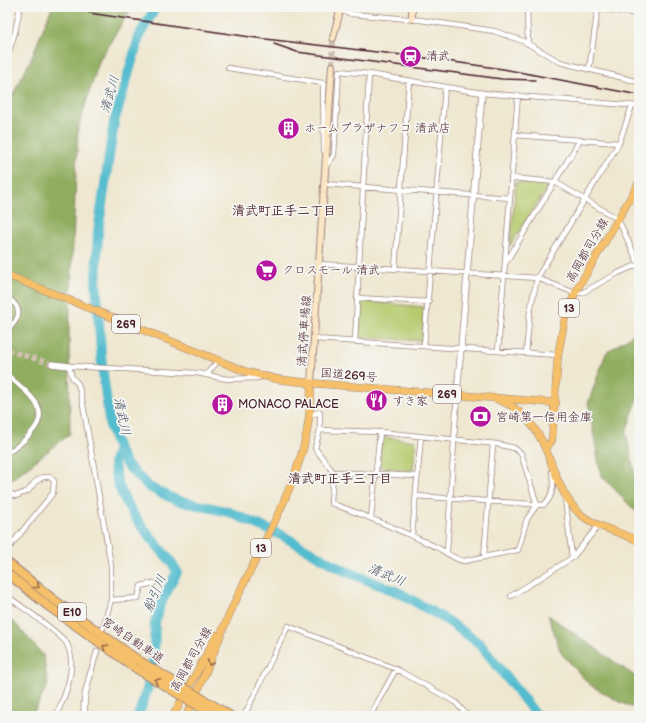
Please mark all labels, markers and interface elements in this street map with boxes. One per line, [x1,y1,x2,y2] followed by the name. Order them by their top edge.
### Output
[398,43,424,69] station icon: 清武
[426,49,450,64] place label: 清武
[97,73,123,115] water label: 清武川
[275,115,301,141] building icon: ホームプラザナフコ 清武店
[304,121,451,136] place label: ホームプラザナフコ 清武店
[232,203,336,219] district label: 清武町正手二丁目
[563,215,612,285] street label: 高岡都司分線
[254,257,280,283] supermarket icon: クロスモール 清武
[282,263,380,278] place label: クロスモール 清武
[295,295,314,367] street label: 清武停車場線
[559,299,579,317] road number: 13
[112,315,140,333] road number: 269
[320,366,378,385] street label: 国道269号
[433,385,461,403] road number: 269
[364,388,390,414] restaurant icon: すき家
[210,391,236,417] building icon: MONACO PALACE
[392,394,428,409] place label: すき家
[110,395,134,437] water label: 清武川
[238,397,339,412] place label: MONACO PALACE
[467,404,493,430] bank icon: 宮崎第一信用金庫
[496,410,592,425] place label: 宮崎第一信用金庫
[288,471,392,487] district label: 清武町正手三丁目
[251,539,271,557] road number: 13
[366,560,408,590] water label: 清武川
[140,572,170,614] water label: 船引川
[33,582,40,589] one-way arrow
[58,603,86,621] road number: E10
[99,614,167,667] street label: 宮崎自動車道
[167,624,215,694] street label: 高岡都司分線
[102,644,109,652] one-way arrow
[206,660,214,667] one-way arrow
[154,679,161,686] one-way arrow

